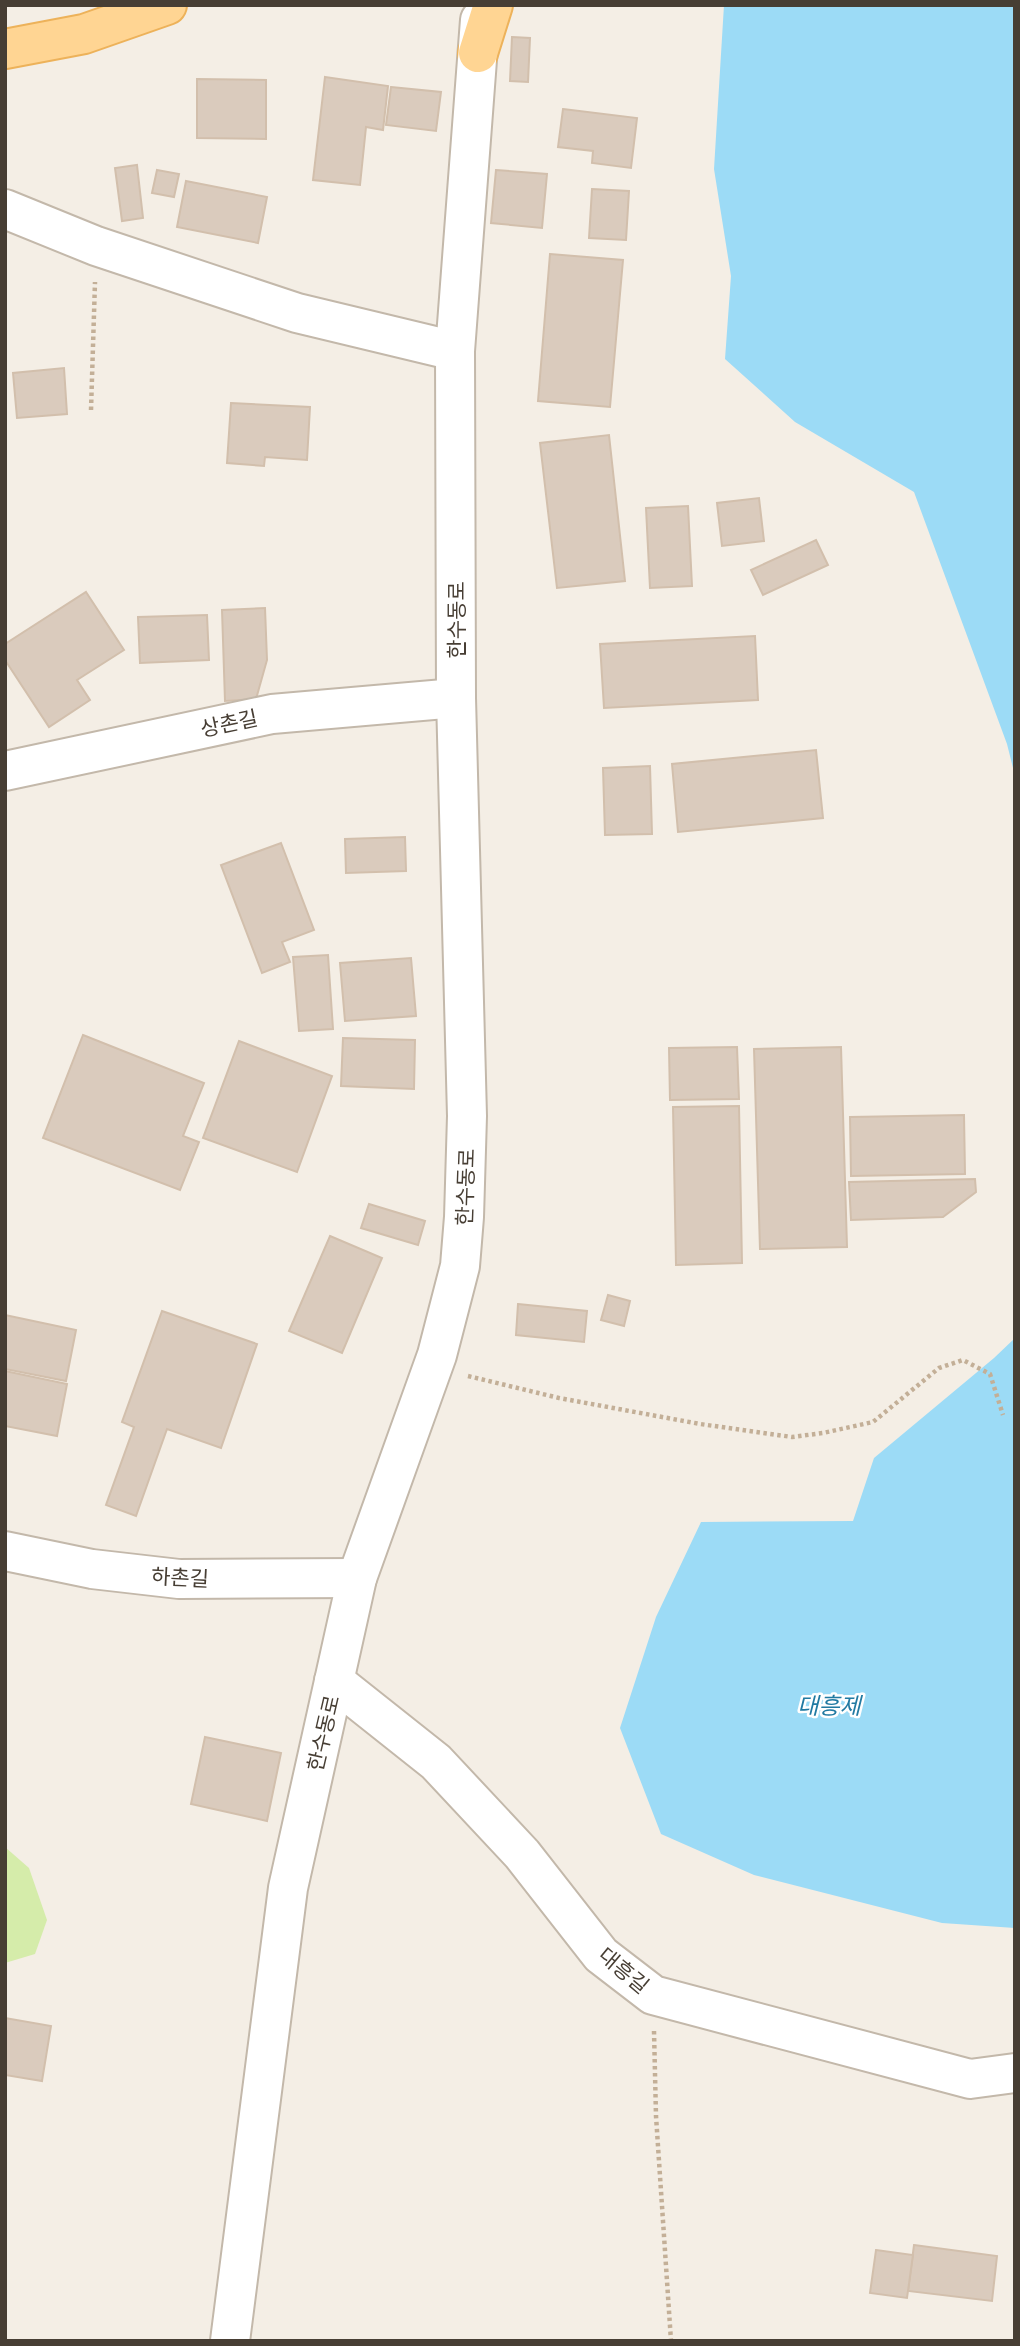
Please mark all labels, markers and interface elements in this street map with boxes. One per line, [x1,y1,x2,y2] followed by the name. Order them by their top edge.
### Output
[440,581,472,659] street label: 한수동로
[197,701,261,745] street label: 상촌길
[448,1148,482,1226] street label: 한수동로
[150,1560,210,1594] street label: 하촌길
[797,1688,864,1723] water label: 대흥제
[299,1692,347,1774] street label: 한수동로
[592,1939,656,2001] street label: 대흥길

